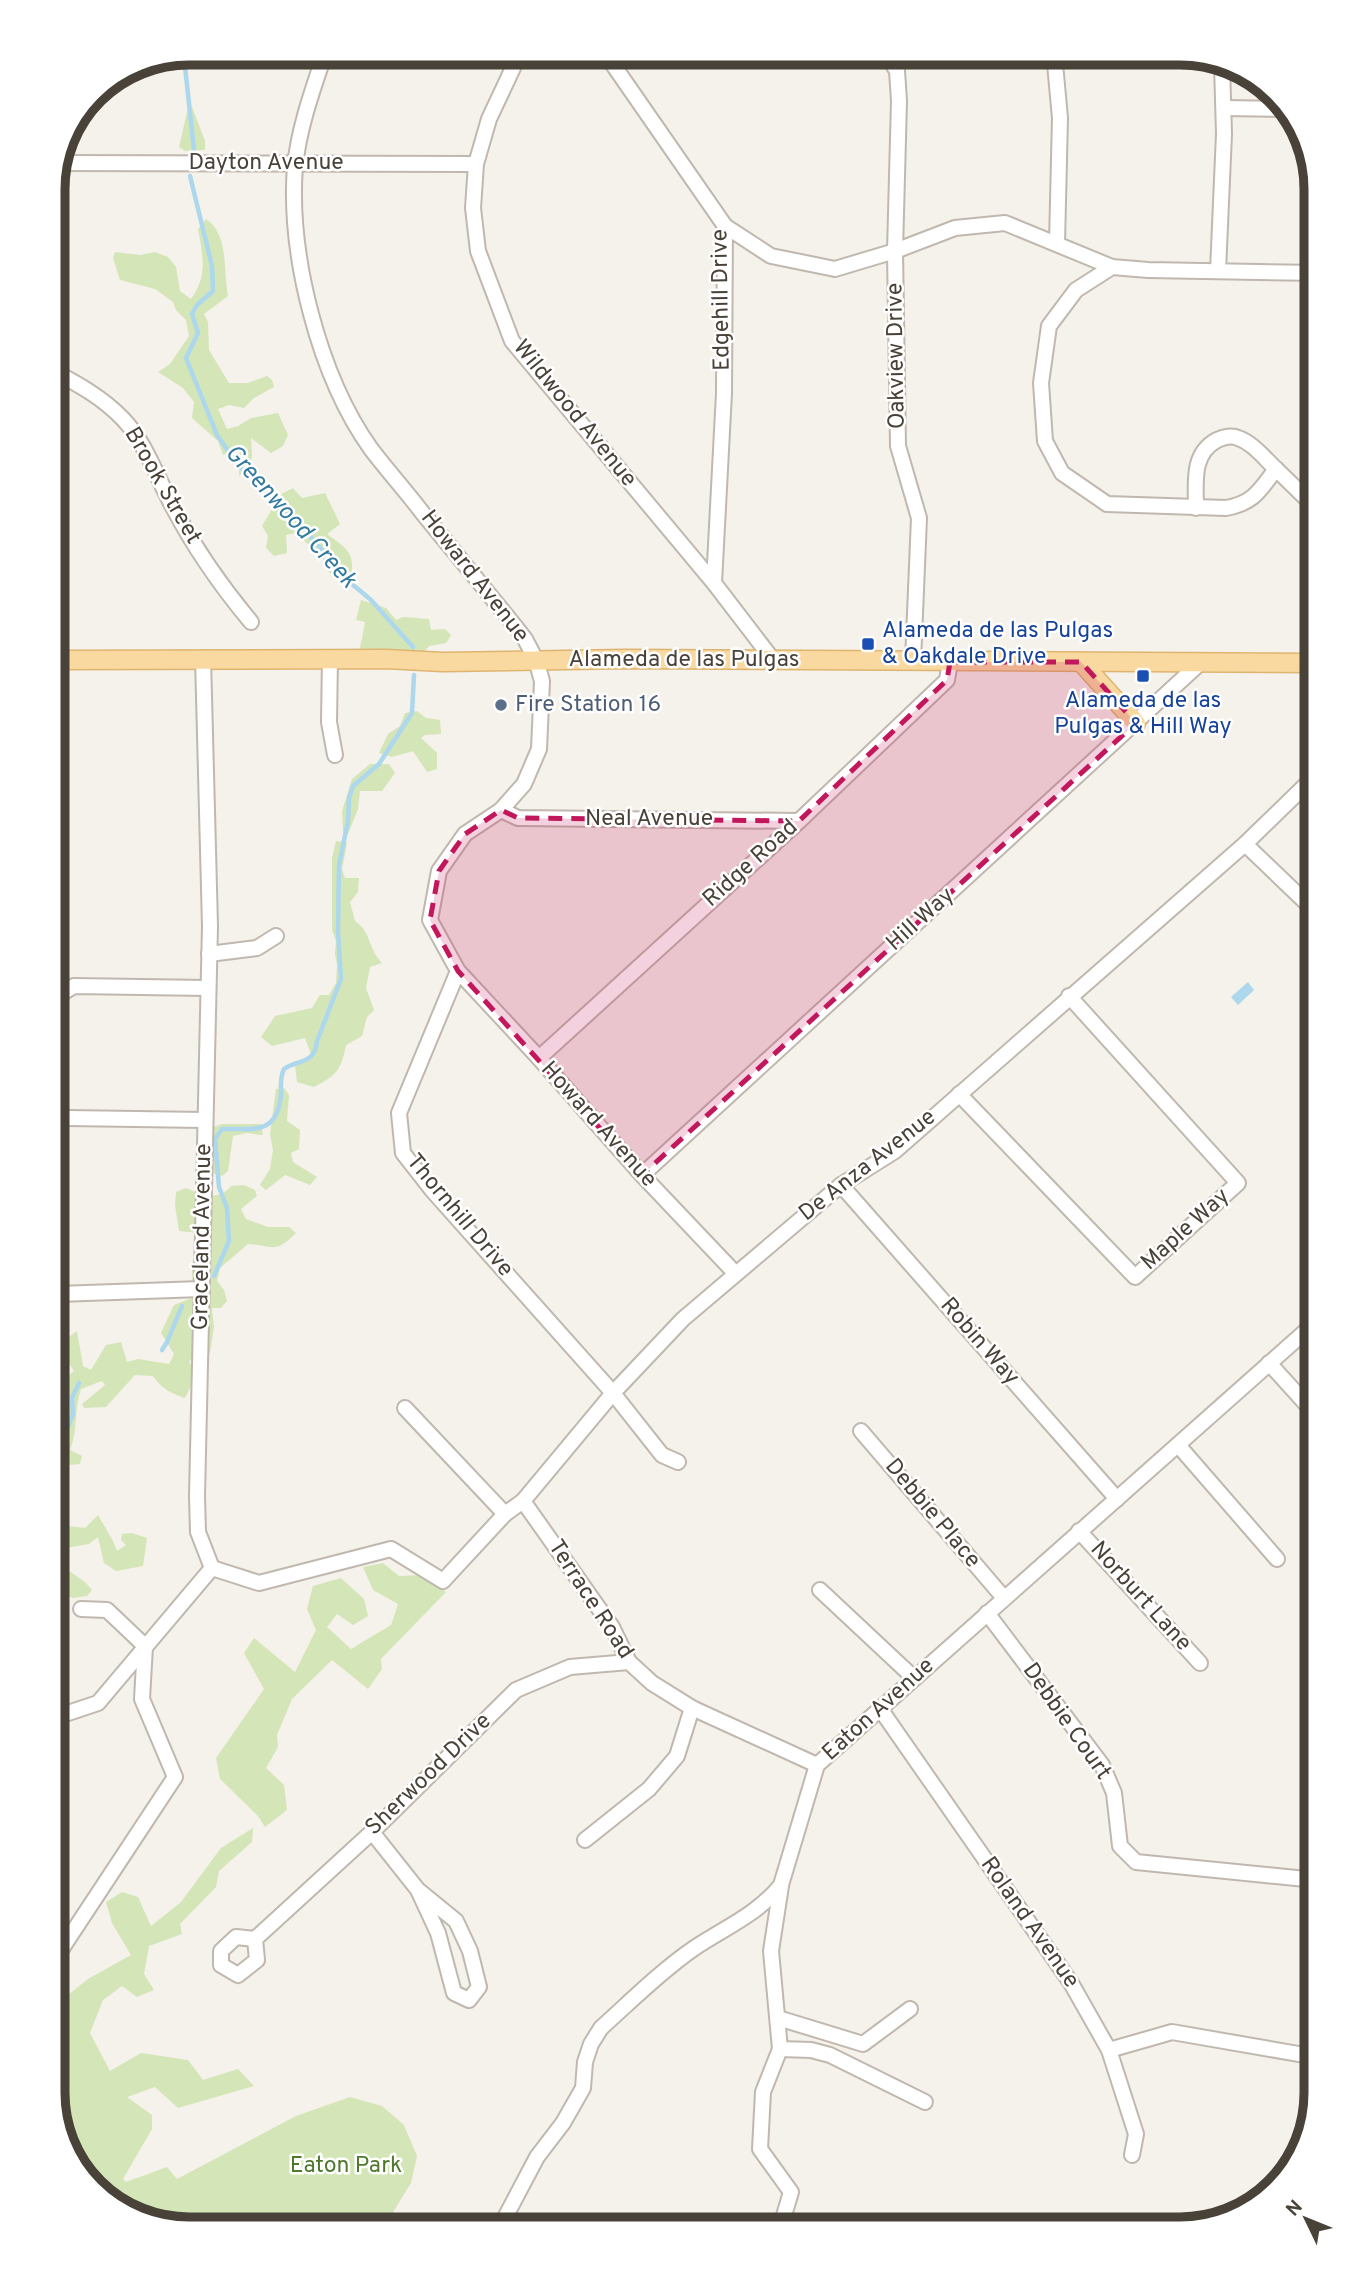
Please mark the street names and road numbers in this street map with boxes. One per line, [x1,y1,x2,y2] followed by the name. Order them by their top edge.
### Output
[188,149,344,178] street label: Dayton Avenue
[706,229,738,371] street label: Edgehill Drive
[881,283,913,429] street label: Oakview Drive
[506,335,642,493] street label: Wildwood Avenue
[117,422,207,550] street label: Brook Street
[413,505,535,649] street label: Howard Avenue
[568,646,800,675] street label: Alameda de las Pulgas
[585,805,713,834] street label: Neal Avenue
[697,814,805,914] street label: Ridge Road
[881,882,961,958] street label: Hill Way
[534,1056,662,1194] street label: Howard Avenue
[794,1103,942,1229] street label: De Anza Avenue
[187,1143,219,1331] street label: Graceland Avenue
[399,1148,519,1284] street label: Thornhill Drive
[1136,1183,1236,1277] street label: Maple Way
[933,1292,1025,1392] street label: Robin Way
[878,1453,986,1575] street label: Debbie Place
[541,1535,639,1665] street label: Terrace Road
[1083,1536,1197,1658] street label: Norburt Lane
[817,1652,941,1768] street label: Eaton Avenue
[1015,1658,1117,1786] street label: Debbie Court
[360,1708,498,1842] street label: Sherwood Drive
[973,1852,1085,1994] street label: Roland Avenue

